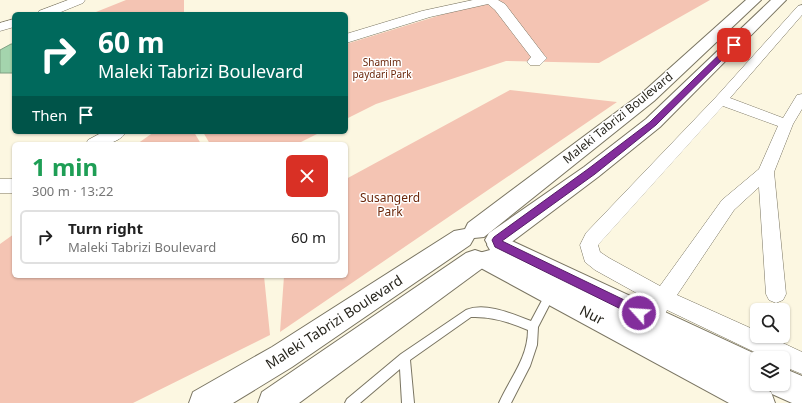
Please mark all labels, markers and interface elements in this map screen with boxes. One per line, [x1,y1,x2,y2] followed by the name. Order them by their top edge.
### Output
[98,23,165,61] text: 60 m
[32,28,84,80] icon: right
[717,28,751,62] pin
[723,34,745,56] icon: arrive
[352,55,412,81] park label: Shamim paydari Park
[98,59,303,83] text: Maleki Tabrizi Boulevard
[559,68,676,167] street label: Maleki Tabrizi Boulevard
[75,104,97,126] icon: arrive
[32,105,67,125] text: Then
[32,150,98,183] text: 1 min
[286,155,328,197] button: close
[32,182,113,200] text: 300 m · 13:22
[360,189,420,220] park label: Susangerd Park
[68,218,143,238] text: Turn right
[34,226,56,248] icon: right
[291,227,326,247] text: 60 m
[68,238,216,256] text: Maleki Tabrizi Boulevard
[262,270,406,373] street label: Maleki Tabrizi Boulevard
[618,292,660,334] position arrow
[577,300,608,329] street label: Nur
[750,303,790,391] map controls
[750,303,790,343] button: search
[750,351,790,391] button: layers

